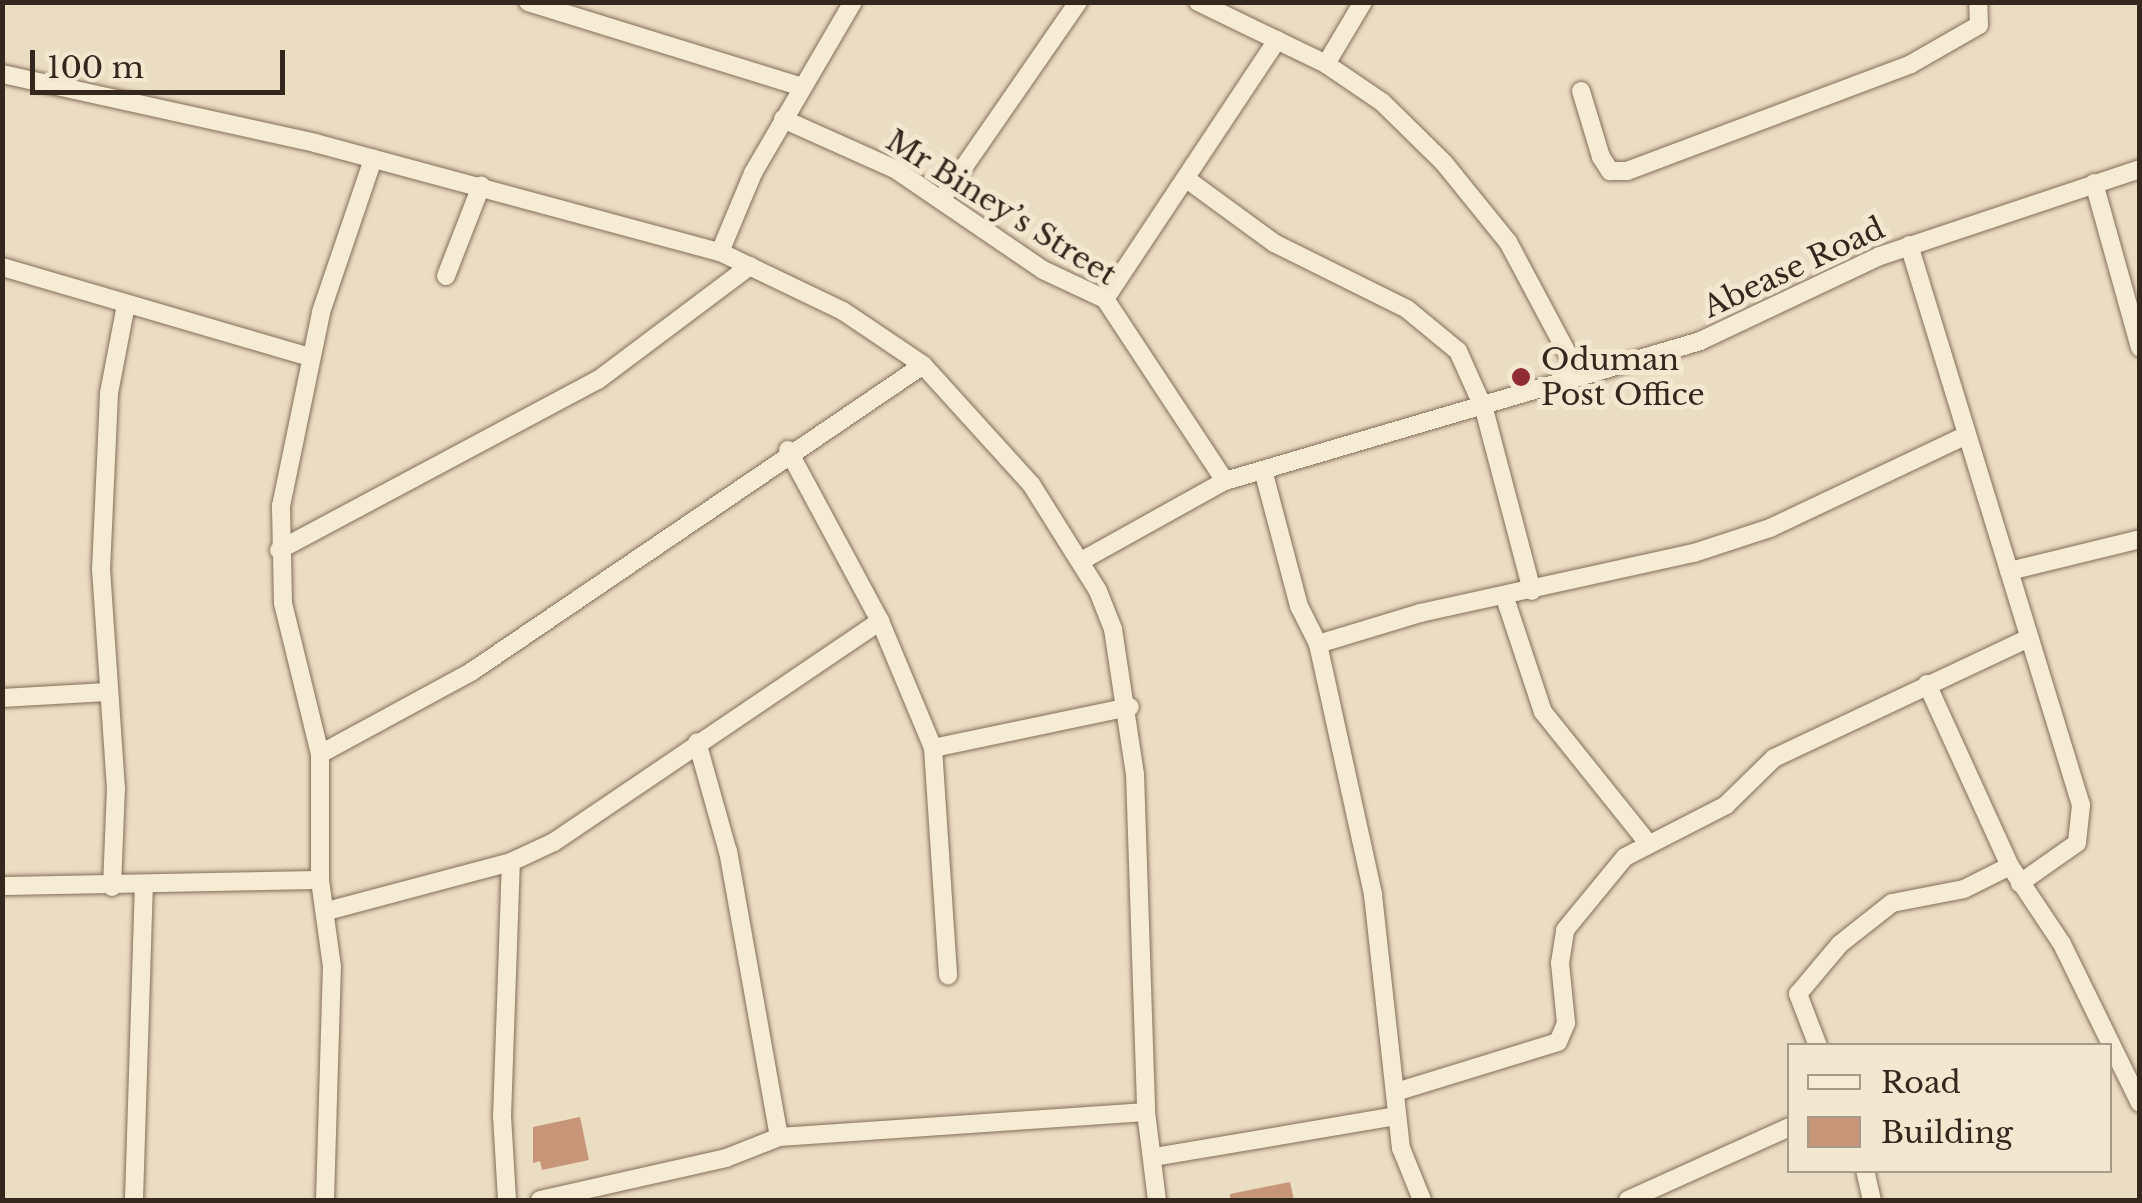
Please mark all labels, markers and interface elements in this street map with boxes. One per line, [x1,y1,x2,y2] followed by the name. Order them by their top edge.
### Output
[35,30,290,92] scale bar
[47,49,144,86] text: 100 m
[879,122,1123,294] street label: Mr Biney’s Street
[1698,210,1890,326] street label: Abease Road
[1541,342,1705,412] place label: Oduman Post Office
[1510,366,1532,388] marker: Oduman Post Office
[1787,1043,2112,1173] legend
[1881,1064,1961,1101] text: Road
[1881,1114,2013,1151] text: Building

